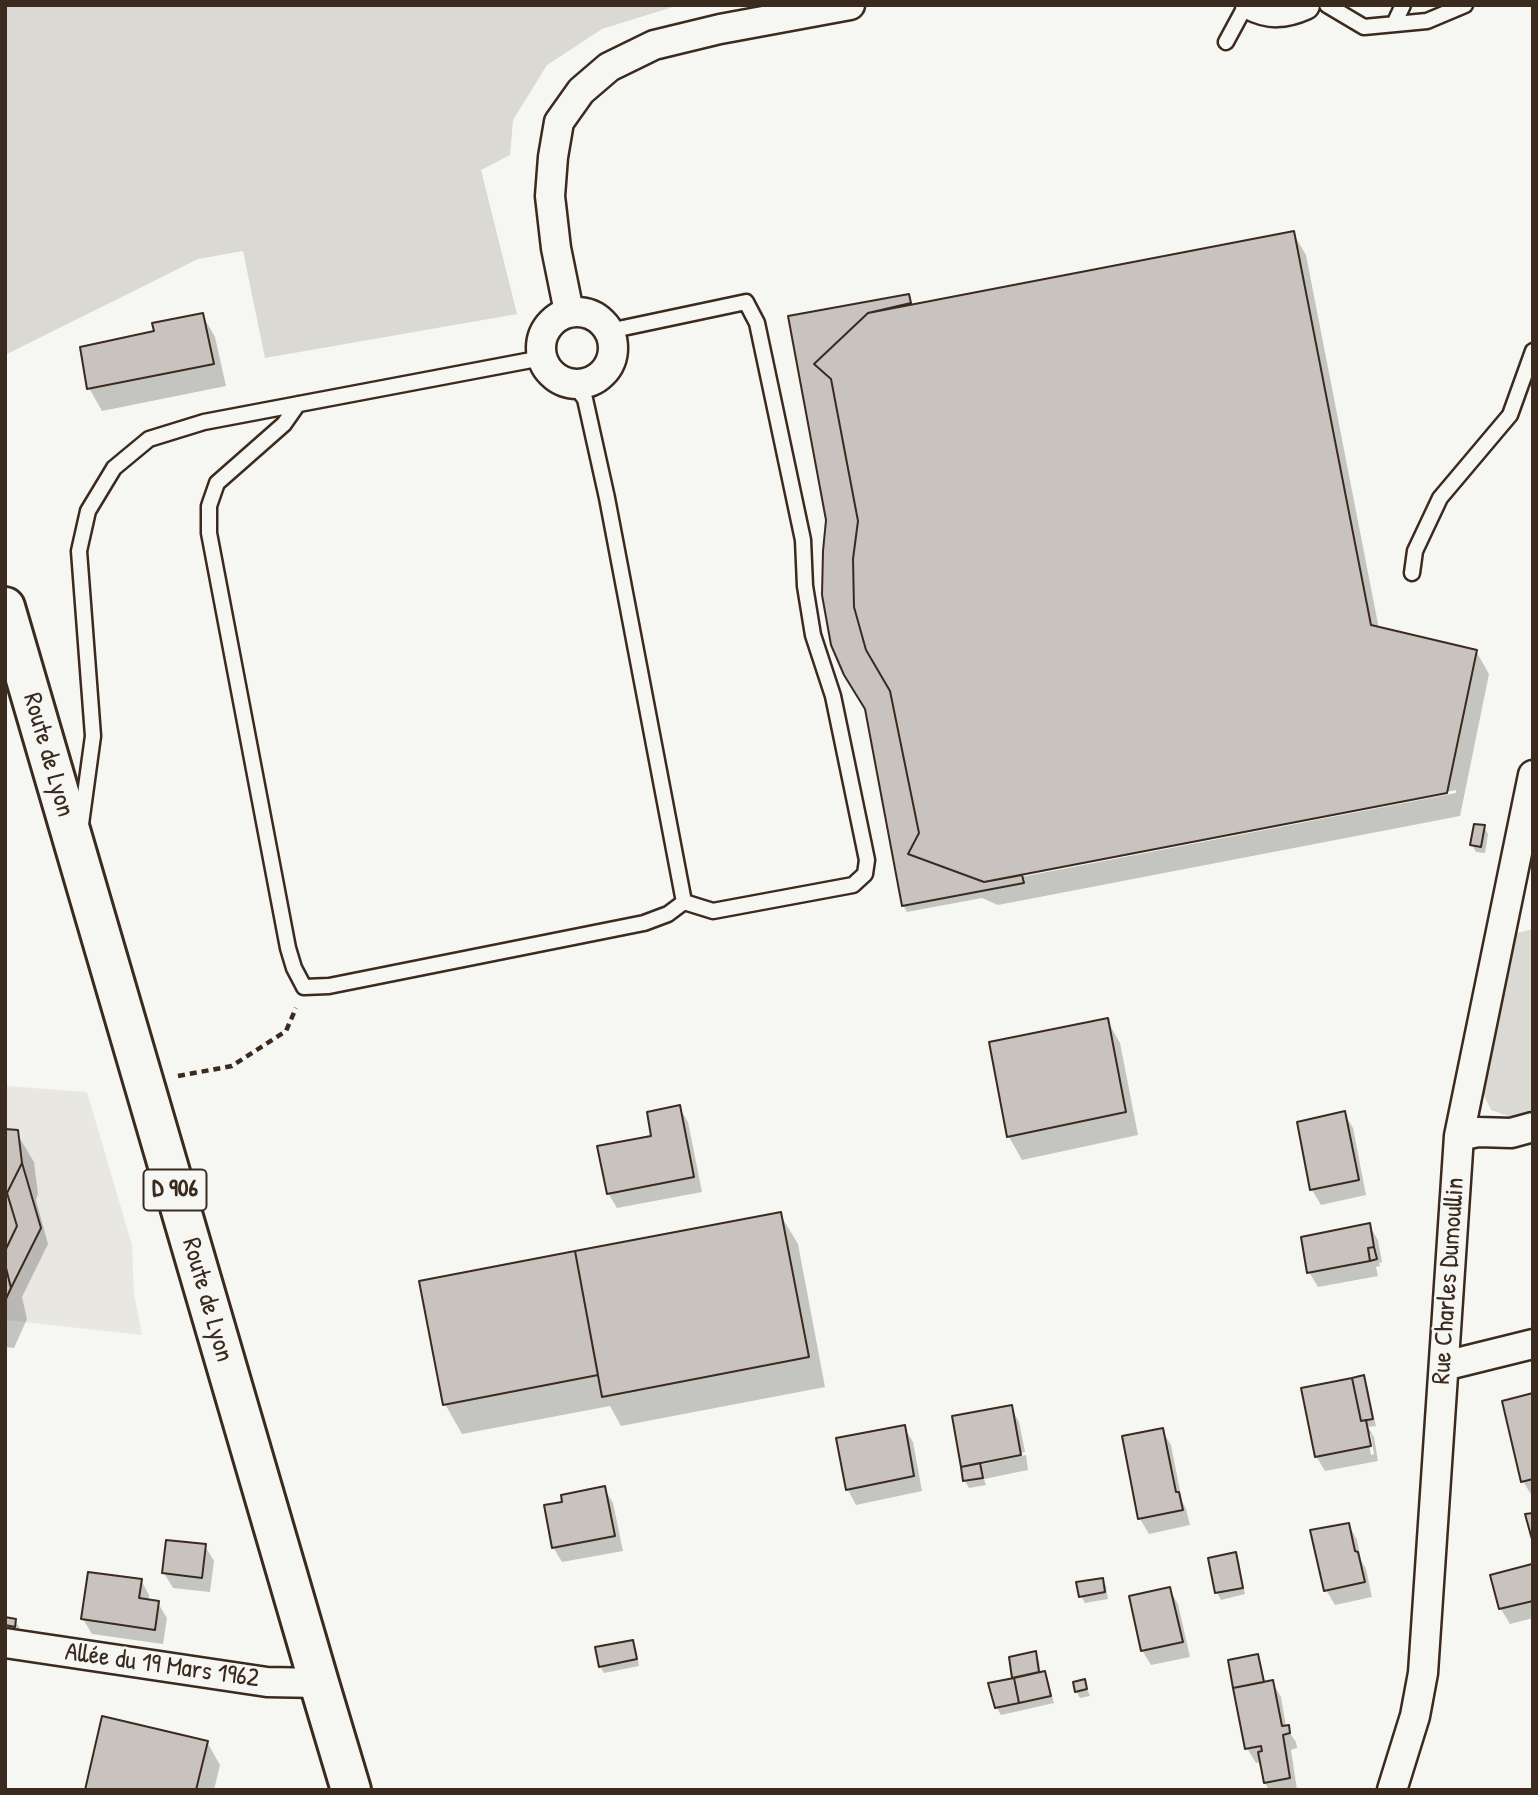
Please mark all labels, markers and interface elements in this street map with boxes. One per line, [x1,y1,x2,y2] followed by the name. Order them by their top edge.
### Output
[15,690,81,820] street label: Route de Lyon
[144,1170,206,1210] road number: D 906
[1426,1177,1472,1385] street label: Rue Charles Dumoullin
[174,1235,240,1365] street label: Route de Lyon
[63,1637,261,1695] street label: Allée du 19 Mars 1962

